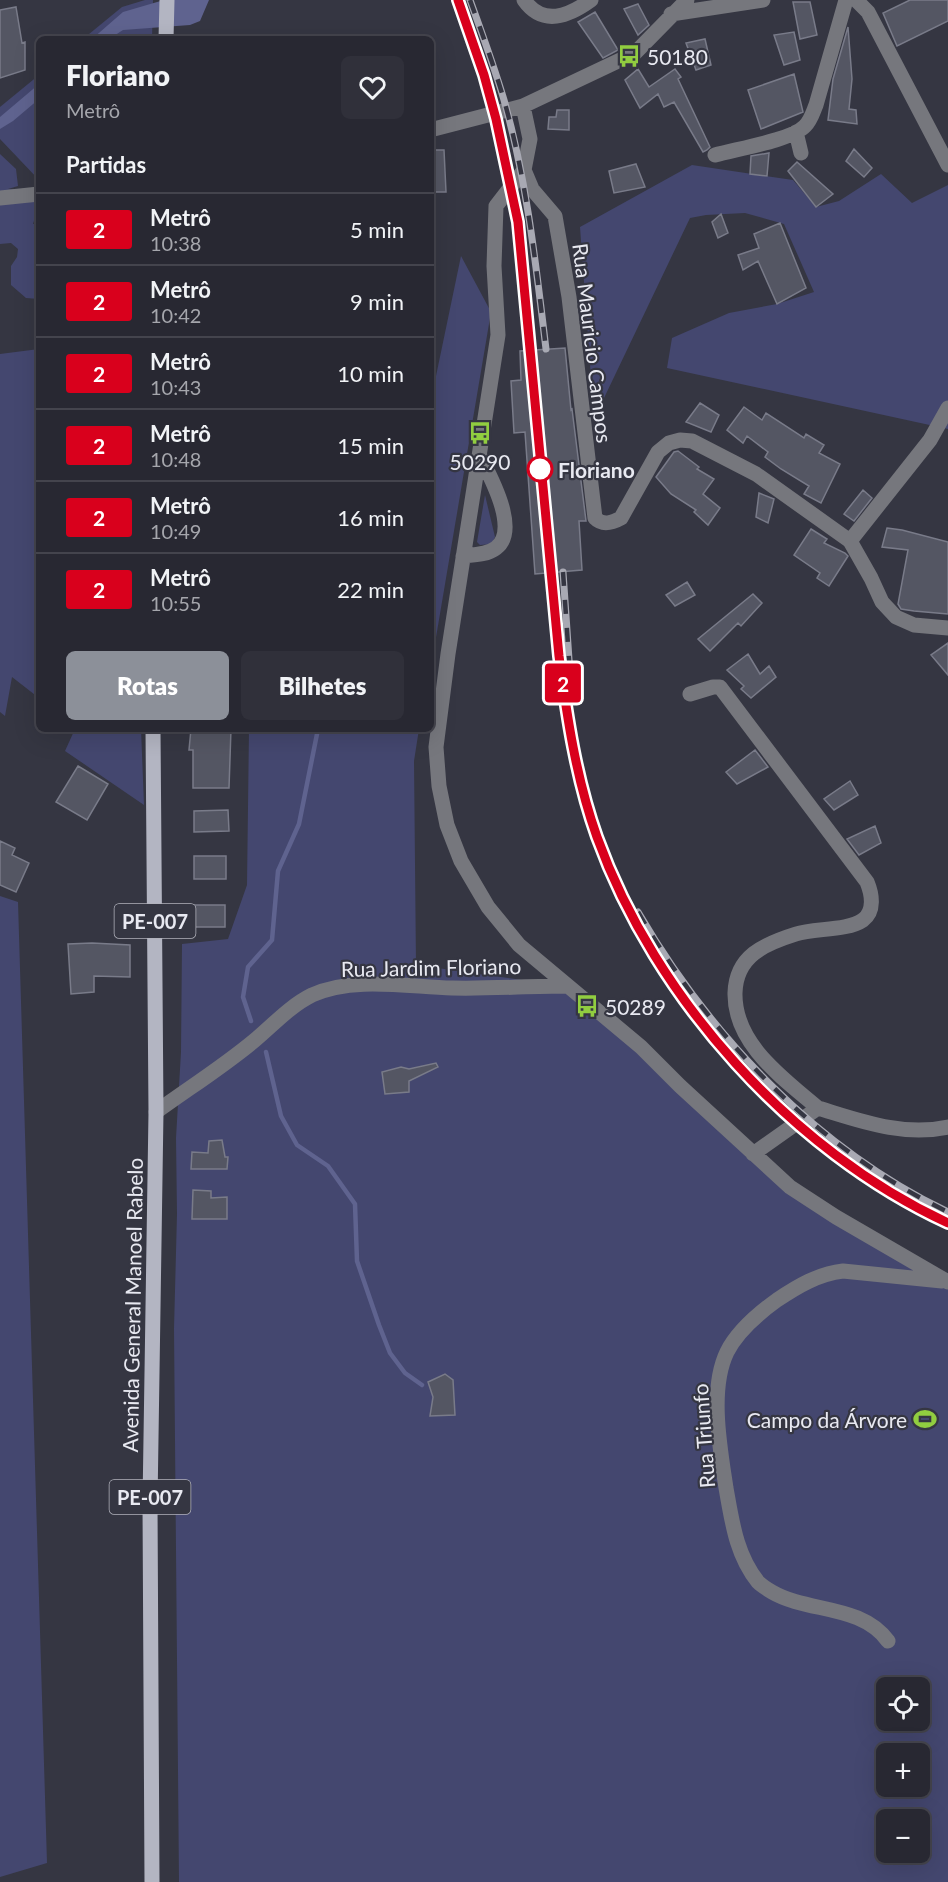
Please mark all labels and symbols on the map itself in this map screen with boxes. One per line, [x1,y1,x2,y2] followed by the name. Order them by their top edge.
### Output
[616,43,642,69] bus stop icon: 50180
[647,44,708,69] place label: 50180
[568,242,618,444] street label: Rua Mauricio Campos
[467,420,493,446] bus stop icon: 50290
[450,449,510,474] place label: 50290
[527,456,553,482] marker: Floriano
[558,457,635,482] place label: Floriano
[544,664,582,702] line badge: 2
[114,904,195,938] road number: PE-007
[341,953,522,981] street label: Rua Jardim Floriano
[574,993,600,1019] bus stop icon: 50289
[605,994,666,1019] place label: 50289
[117,1157,147,1452] street label: Avenida General Manoel Rabelo
[687,1383,719,1489] street label: Rua Triunfo
[912,1406,938,1432] sports icon: Campo da Árvore
[747,1407,907,1432] place label: Campo da Árvore
[110,1480,190,1514] road number: PE-007

